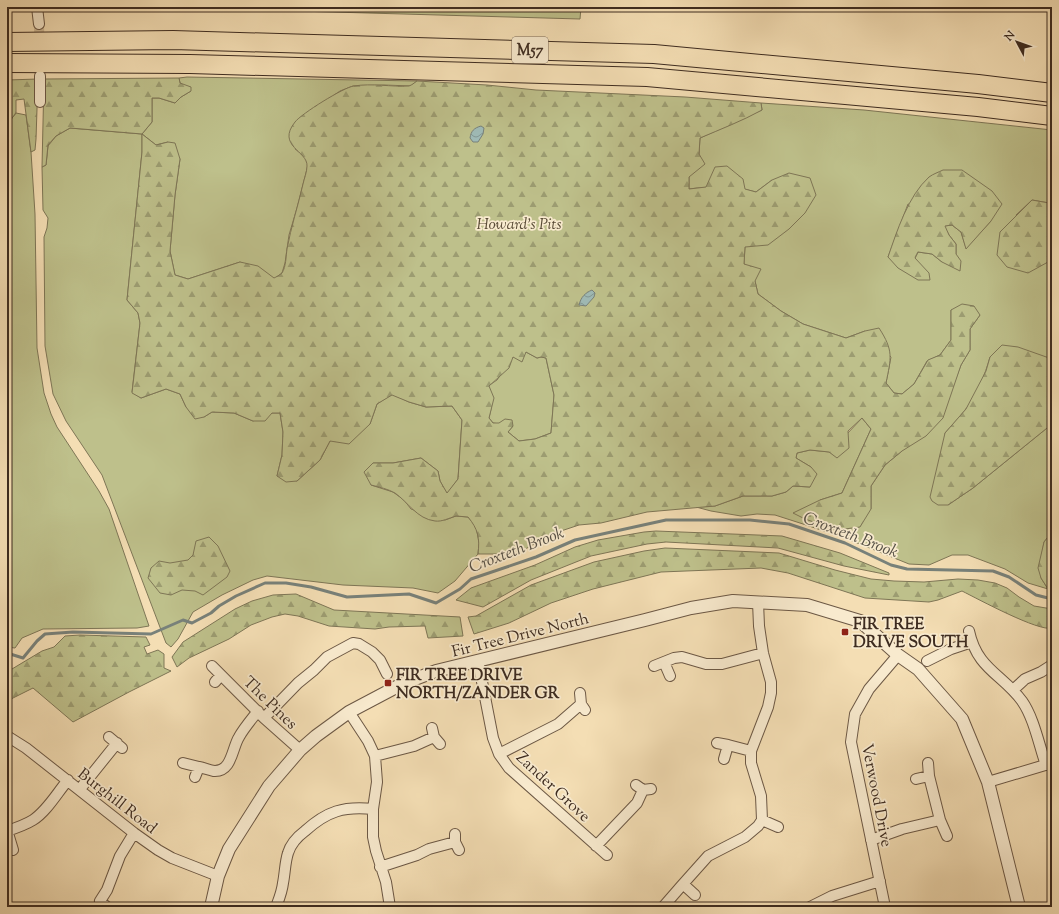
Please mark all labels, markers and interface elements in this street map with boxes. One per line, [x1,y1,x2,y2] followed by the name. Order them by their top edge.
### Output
[997,22,1037,62] north arrow
[1001,27,1019,45] text: N
[512,37,548,63] road number: M57
[477,214,561,237] park label: Howard's Pits
[799,507,902,565] water label: Croxteth Brook
[466,522,568,580] water label: Croxteth Brook
[450,608,592,665] street label: Fir Tree Drive North
[853,614,969,655] place label: FIR TREE DRIVE SOUTH
[840,627,850,637] marker: FIR TREE DRIVE SOUTH
[396,665,560,706] place label: FIR TREE DRIVE NORTH/ZANDER GR
[237,672,302,736] street label: The Pines
[383,678,393,688] marker: FIR TREE DRIVE NORTH/ZANDER GR
[854,742,897,849] street label: Verwood Drive
[510,747,595,828] street label: Zander Grove
[72,764,161,840] street label: Burghill Road

